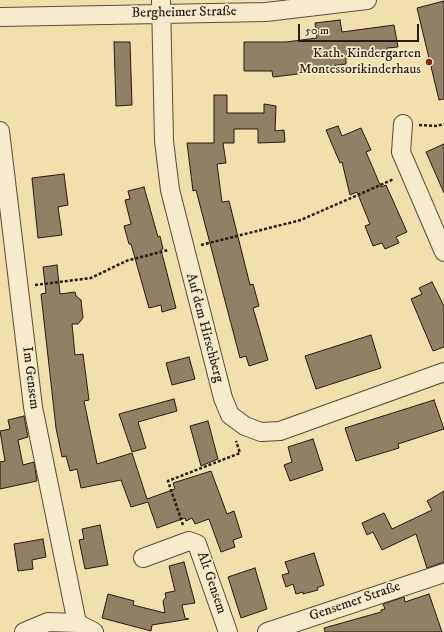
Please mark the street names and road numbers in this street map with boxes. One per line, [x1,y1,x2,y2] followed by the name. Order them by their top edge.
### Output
[131,4,237,22] street label: Bergheimer Straße
[181,272,227,384] street label: Auf dem Hirschberg
[18,346,42,410] street label: Im Gensem
[193,550,229,616] street label: Alt Gensem
[307,579,403,625] street label: Gensemer Straße

